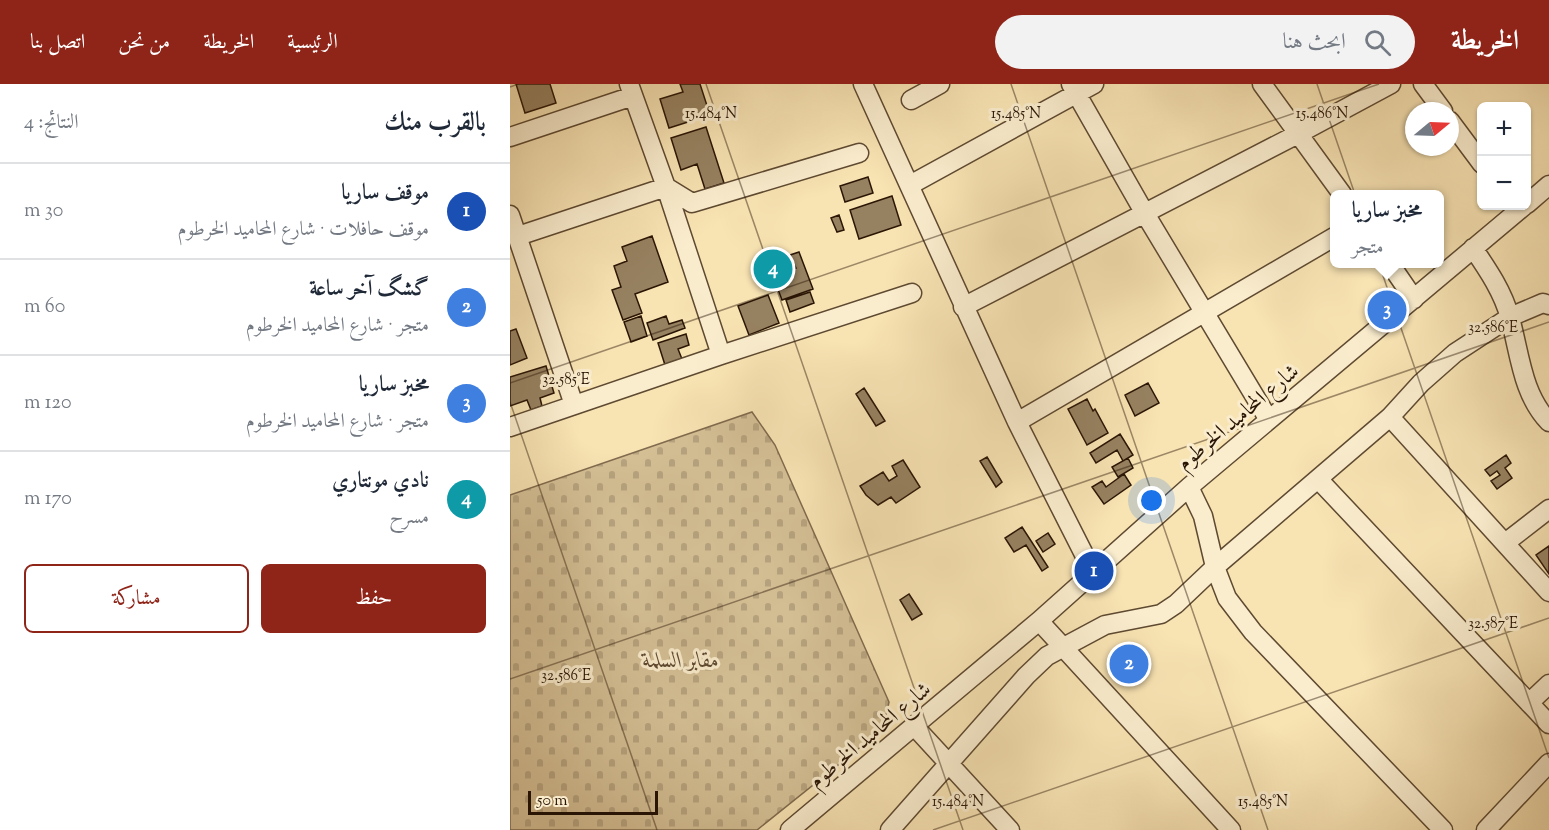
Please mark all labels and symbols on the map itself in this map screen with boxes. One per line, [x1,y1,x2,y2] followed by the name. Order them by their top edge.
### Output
[1405,102,1459,156] north arrow
[685,104,737,125] text: 15.484°N
[991,104,1041,125] text: 15.485°N
[1296,104,1348,125] text: 15.486°N
[754,246,792,291] pin: 4
[1368,288,1406,332] pin: 3
[1468,318,1518,339] text: 32.586°E
[1170,357,1308,480] street label: شارع المحاميد الخرطوم
[542,370,590,391] text: 32.585°E
[1137,486,1166,515] your location
[1074,548,1114,594] pin: 1
[1468,614,1518,635] text: 32.587°E
[1110,642,1148,686] pin: 2
[641,646,719,678] park label: مقابر السلمة
[541,666,591,687] text: 32.586°E
[802,675,940,798] street label: شارع المحاميد الخرطوم
[528,788,658,816] scale bar
[932,792,984,813] text: 15.484°N
[1238,792,1288,813] text: 15.485°N

